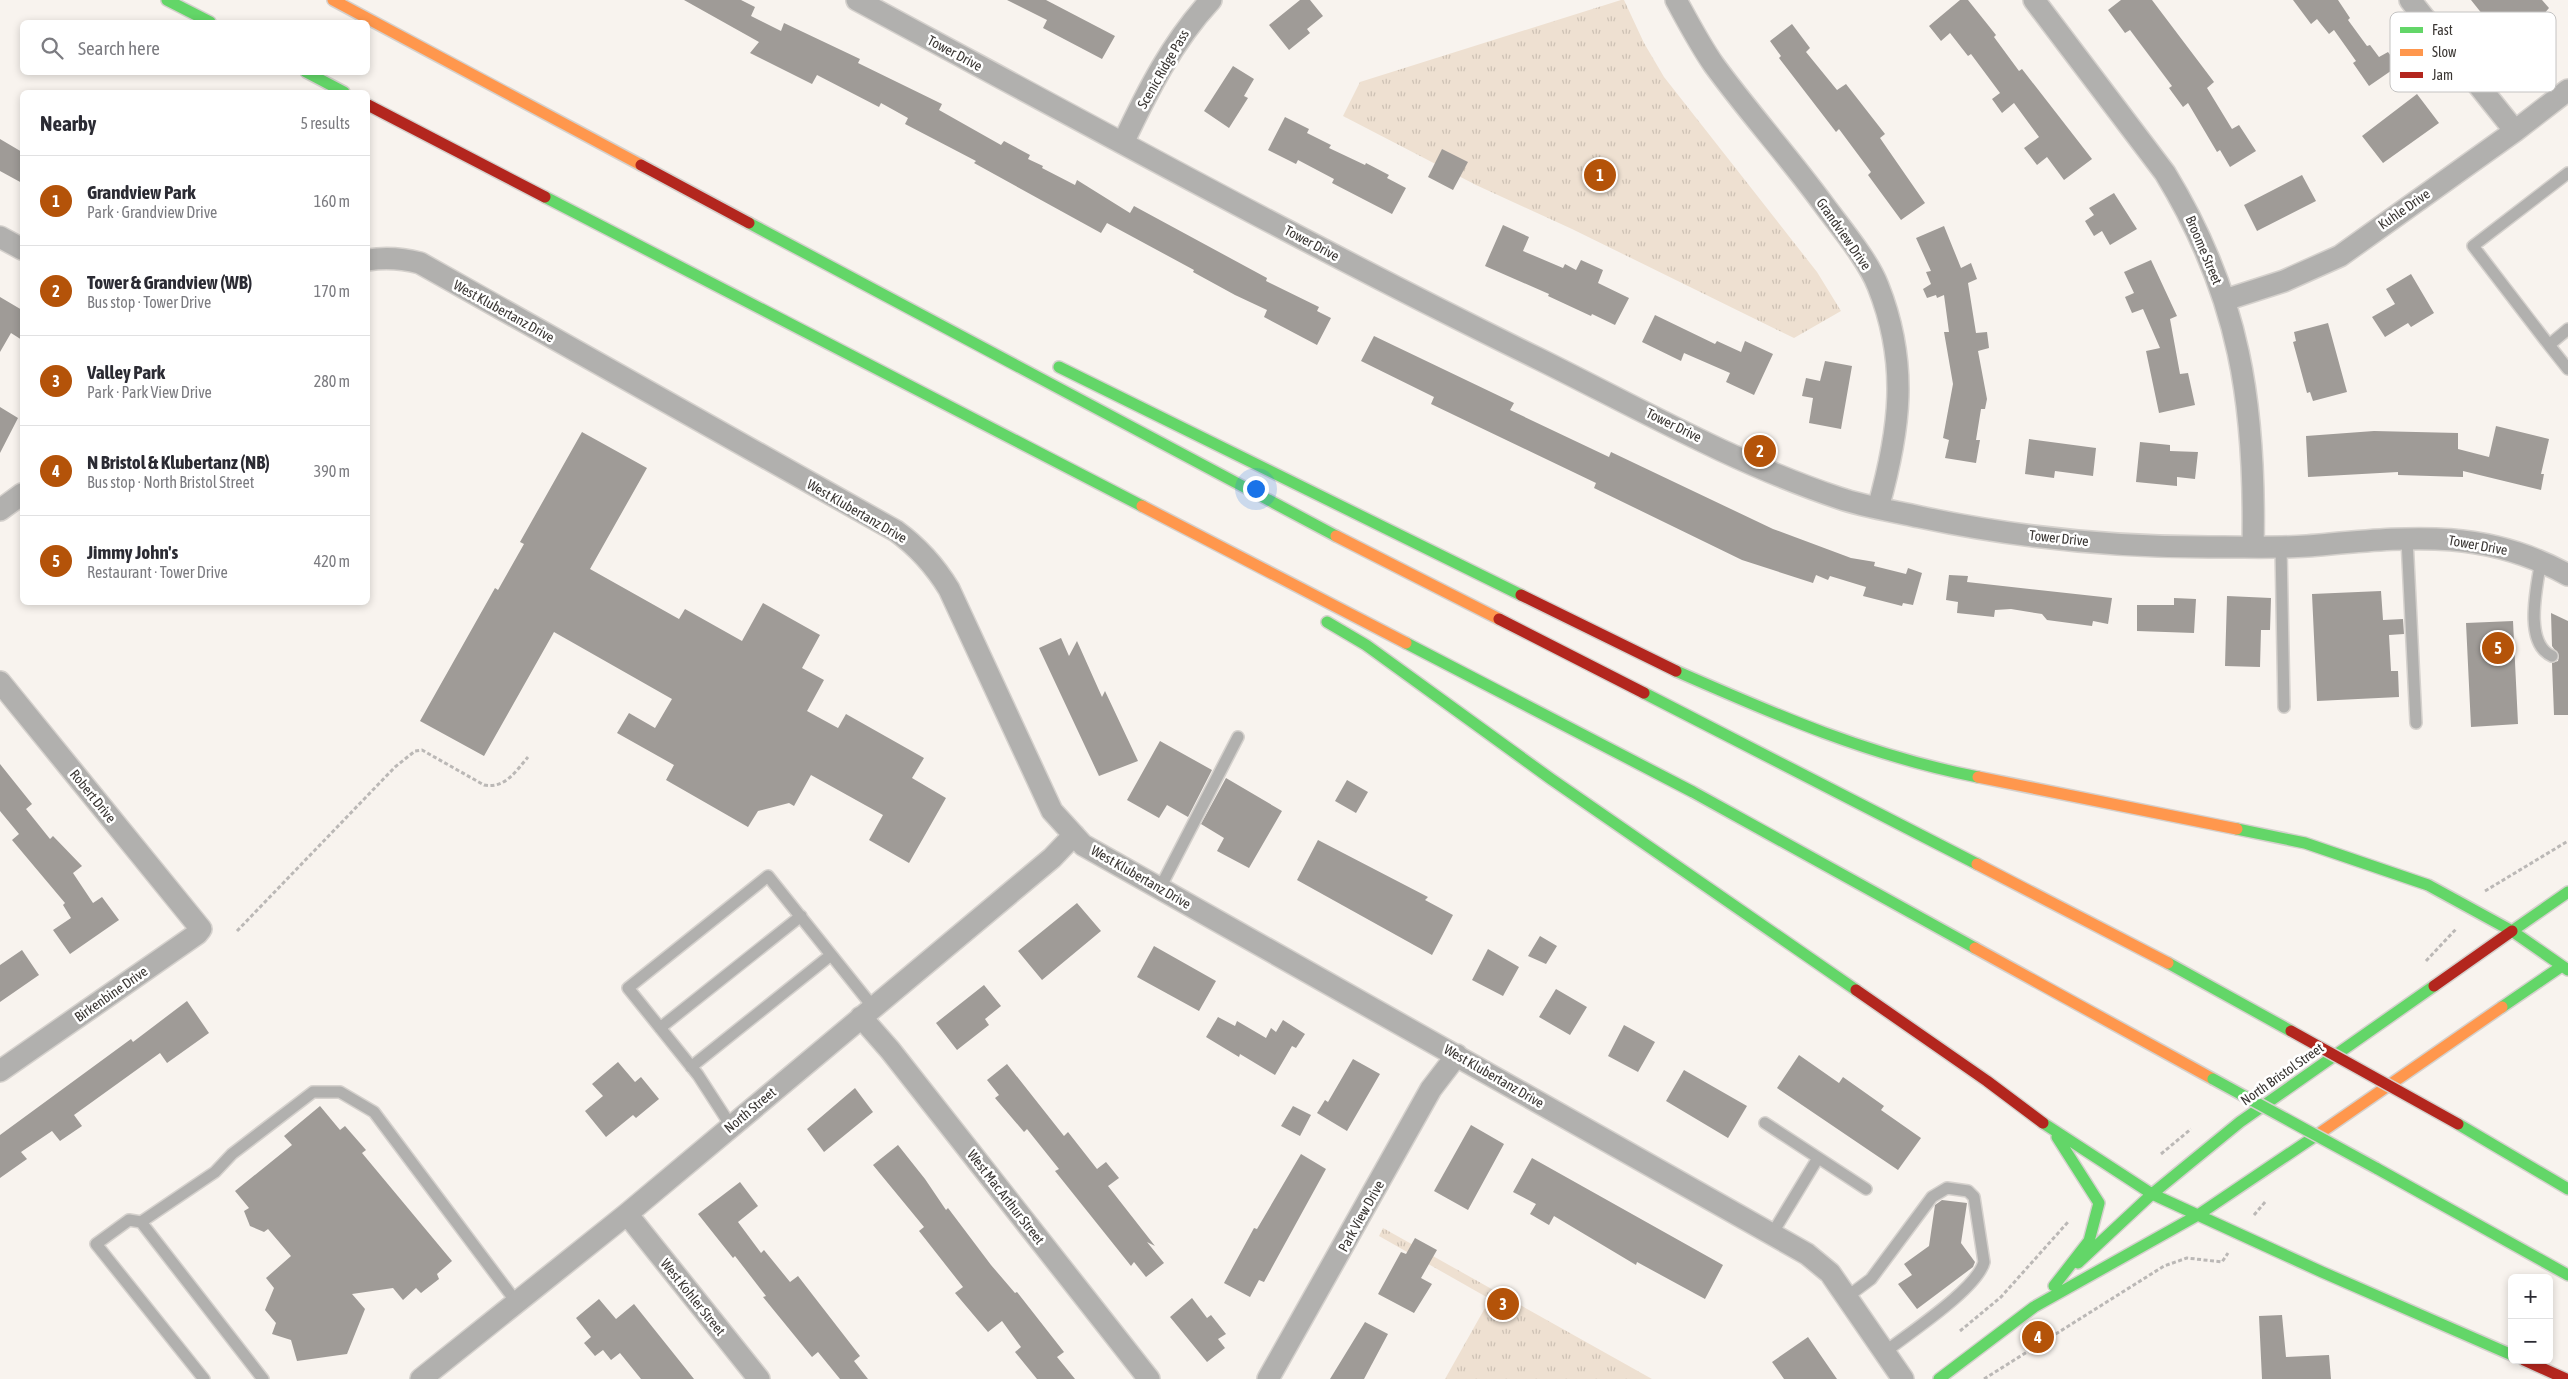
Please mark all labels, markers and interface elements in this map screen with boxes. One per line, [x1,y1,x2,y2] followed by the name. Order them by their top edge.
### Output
[2390,12,2556,92] legend
[20,20,370,75] search box
[2432,22,2453,38] text: Fast
[1134,27,1192,111] street label: Scenic Ridge Pass
[925,32,985,74] street label: Tower Drive
[38,34,66,62] icon: search
[78,37,160,59] text: Search here
[2432,44,2457,60] text: Slow
[2432,67,2453,83] text: Jam
[40,111,96,135] text: Nearby
[300,114,350,132] text: 5 results
[1584,156,1616,194] pin: 1
[87,181,196,203] text: Grandview Park
[2375,185,2433,233] street label: Kuhle Drive
[52,192,60,210] text: 1
[314,192,350,210] text: 160 m
[1813,195,1875,273] street label: Grandview Drive
[87,203,217,221] text: Park · Grandview Drive
[2182,213,2226,287] street label: Broome Street
[1282,222,1342,264] street label: Tower Drive
[87,271,252,293] text: Tower & Grandview (WB)
[451,277,557,345] street label: West Klubertanz Drive
[52,282,60,300] text: 2
[314,282,350,300] text: 170 m
[87,293,211,311] text: Bus stop · Tower Drive
[87,361,165,383] text: Valley Park
[52,372,60,390] text: 3
[314,372,350,390] text: 280 m
[87,383,212,401] text: Park · Park View Drive
[1644,405,1704,445] street label: Tower Drive
[1744,432,1776,470] pin: 2
[87,451,270,473] text: N Bristol & Klubertanz (NB)
[52,462,60,480] text: 4
[314,462,350,480] text: 390 m
[87,473,254,491] text: Bus stop · North Bristol Street
[804,476,910,546] street label: West Klubertanz Drive
[1243,476,1269,502] your location
[2029,527,2089,549] street label: Tower Drive
[2447,532,2509,558] street label: Tower Drive
[87,541,178,563] text: Jimmy John's
[52,552,60,570] text: 5
[314,552,350,570] text: 420 m
[87,563,228,581] text: Restaurant · Tower Drive
[2482,629,2514,667] pin: 5
[67,766,119,826] street label: Robert Drive
[1088,842,1194,912] street label: West Klubertanz Drive
[72,963,150,1025] street label: Birkenbine Drive
[2238,1040,2326,1108] street label: North Bristol Street
[1441,1041,1547,1111] street label: West Klubertanz Drive
[721,1084,779,1136] street label: North Street
[964,1147,1048,1247] street label: West Mac Arthur Street
[1335,1178,1387,1254] street label: Park View Drive
[657,1256,729,1338] street label: West Kohler Street
[2508,1274,2553,1364] map controls
[2508,1274,2553,1319] button: +
[1487,1285,1519,1323] pin: 3
[2022,1318,2054,1356] pin: 4
[2508,1319,2553,1364] button: −

